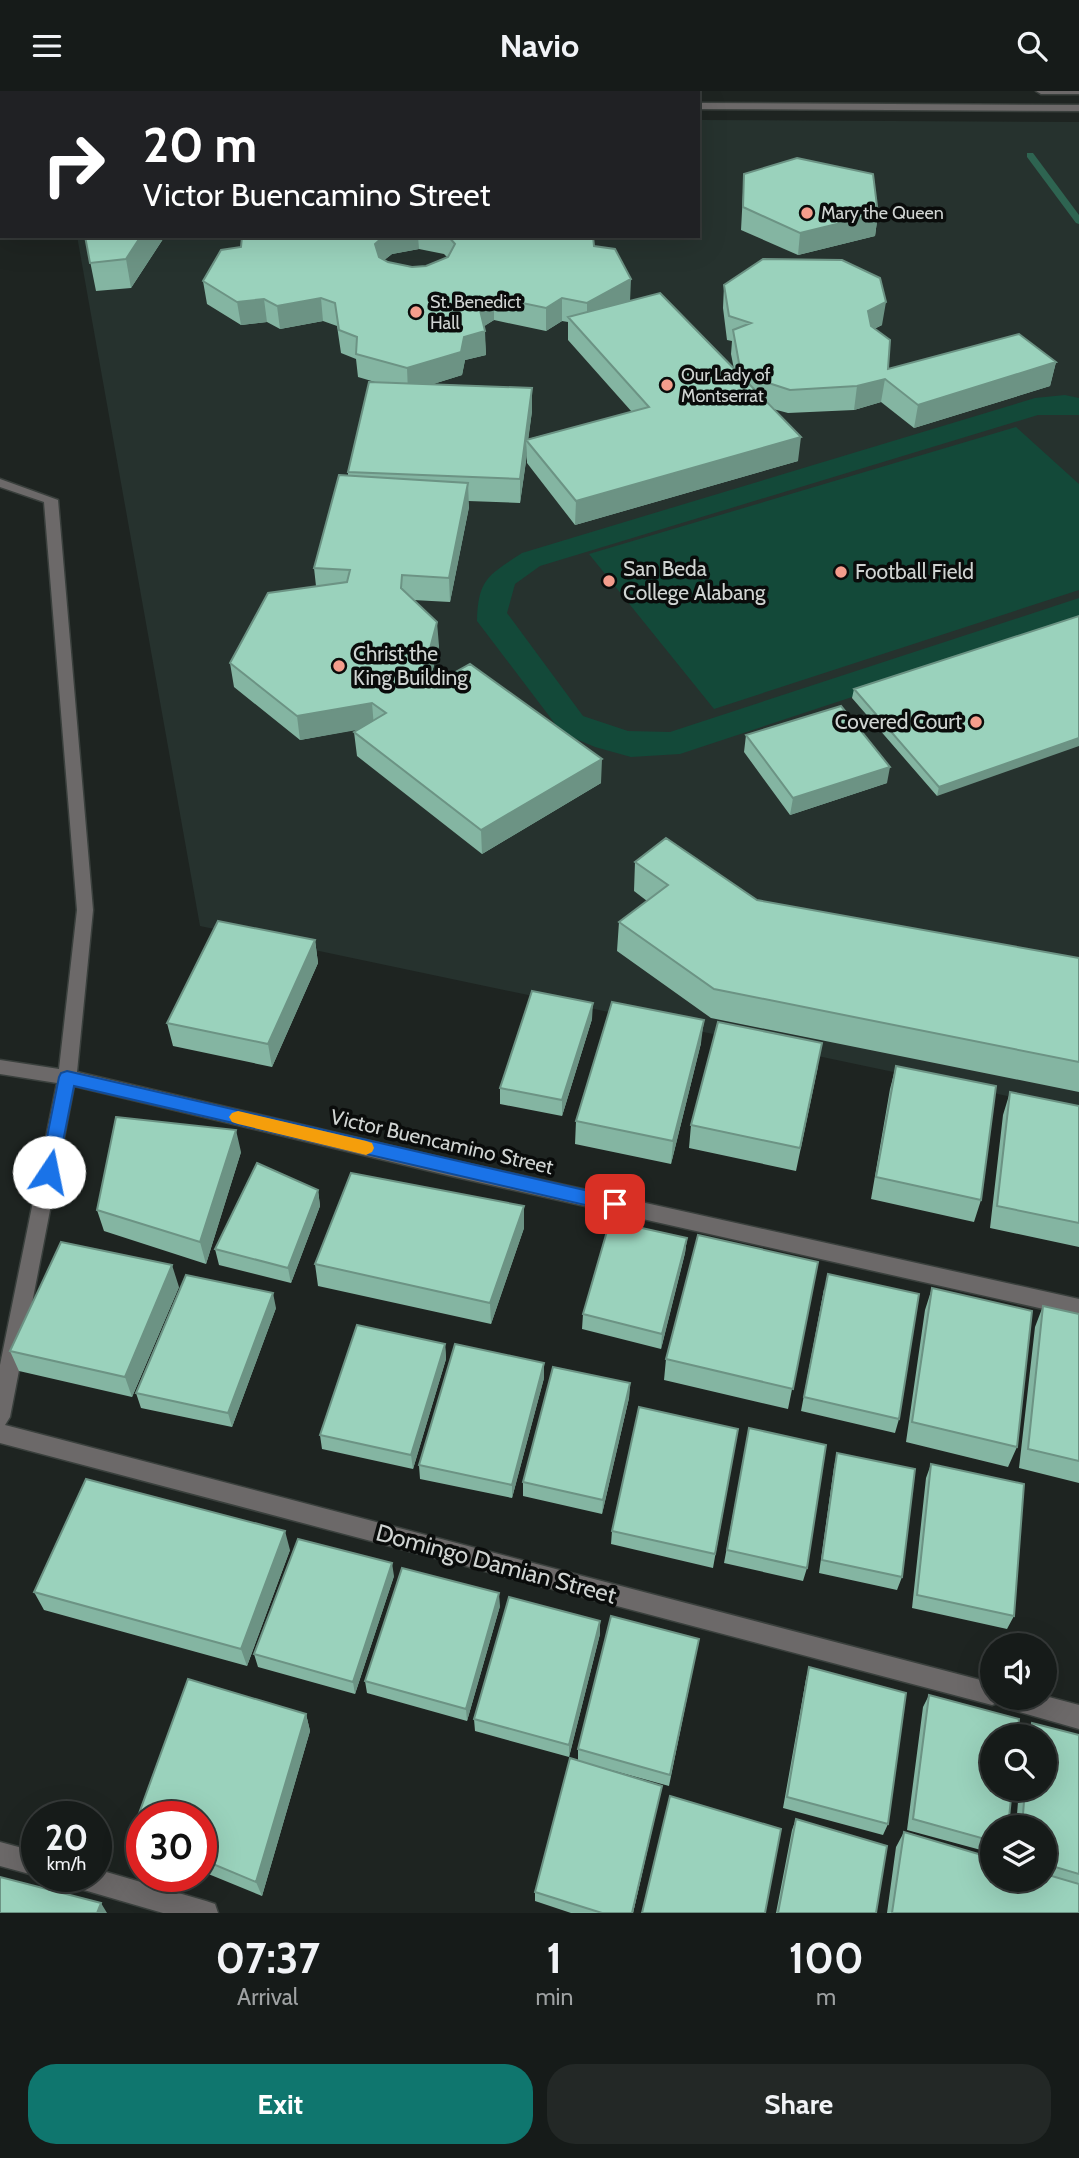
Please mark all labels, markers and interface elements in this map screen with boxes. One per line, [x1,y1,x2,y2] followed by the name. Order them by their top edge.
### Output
[500,26,579,65] text: Navio
[28,27,66,65] icon: menu
[1013,27,1051,65] icon: search
[143,115,257,174] text: 20 m
[28,119,119,210] icon: right
[143,175,490,214] text: Victor Buencamino Street
[821,202,944,224] place label: Mary the Queen
[799,205,815,221] marker: Mary the Queen
[430,291,521,334] place label: St. Benedict Hall
[408,304,424,320] marker: St. Benedict Hall
[681,364,771,407] place label: Our Lady of Montserrat
[659,377,675,393] marker: Our Lady of Montserrat
[623,556,766,605] place label: San Beda College Alabang
[855,559,974,584] place label: Football Field
[833,564,849,580] marker: Football Field
[601,573,617,589] marker: San Beda College Alabang
[353,641,468,690] place label: Christ the King Building
[331,658,347,674] marker: Christ the King Building
[835,709,962,734] place label: Covered Court
[968,714,984,730] marker: Covered Court
[328,1104,556,1179] street label: Victor Buencamino Street
[12,1135,86,1209] position arrow
[585,1174,645,1234] pin
[596,1185,634,1223] icon: arrive
[373,1517,619,1610] street label: Domingo Damian Street
[980,1633,1057,1892] map controls
[980,1633,1057,1710] button: sound
[980,1724,1057,1801] button: search
[126,1801,217,1892] speed limit sign: 30
[980,1815,1057,1892] button: layers
[45,1816,88,1859] text: 20
[47,1853,86,1875] text: km/h
[215,1932,320,1984] text: 07:37
[547,1932,562,1984] text: 1
[789,1932,864,1984] text: 100
[237,1983,298,2011] text: Arrival
[535,1983,573,2011] text: min
[816,1983,836,2011] text: m
[28,2064,533,2144] button: Exit
[547,2064,1051,2144] button: Share

